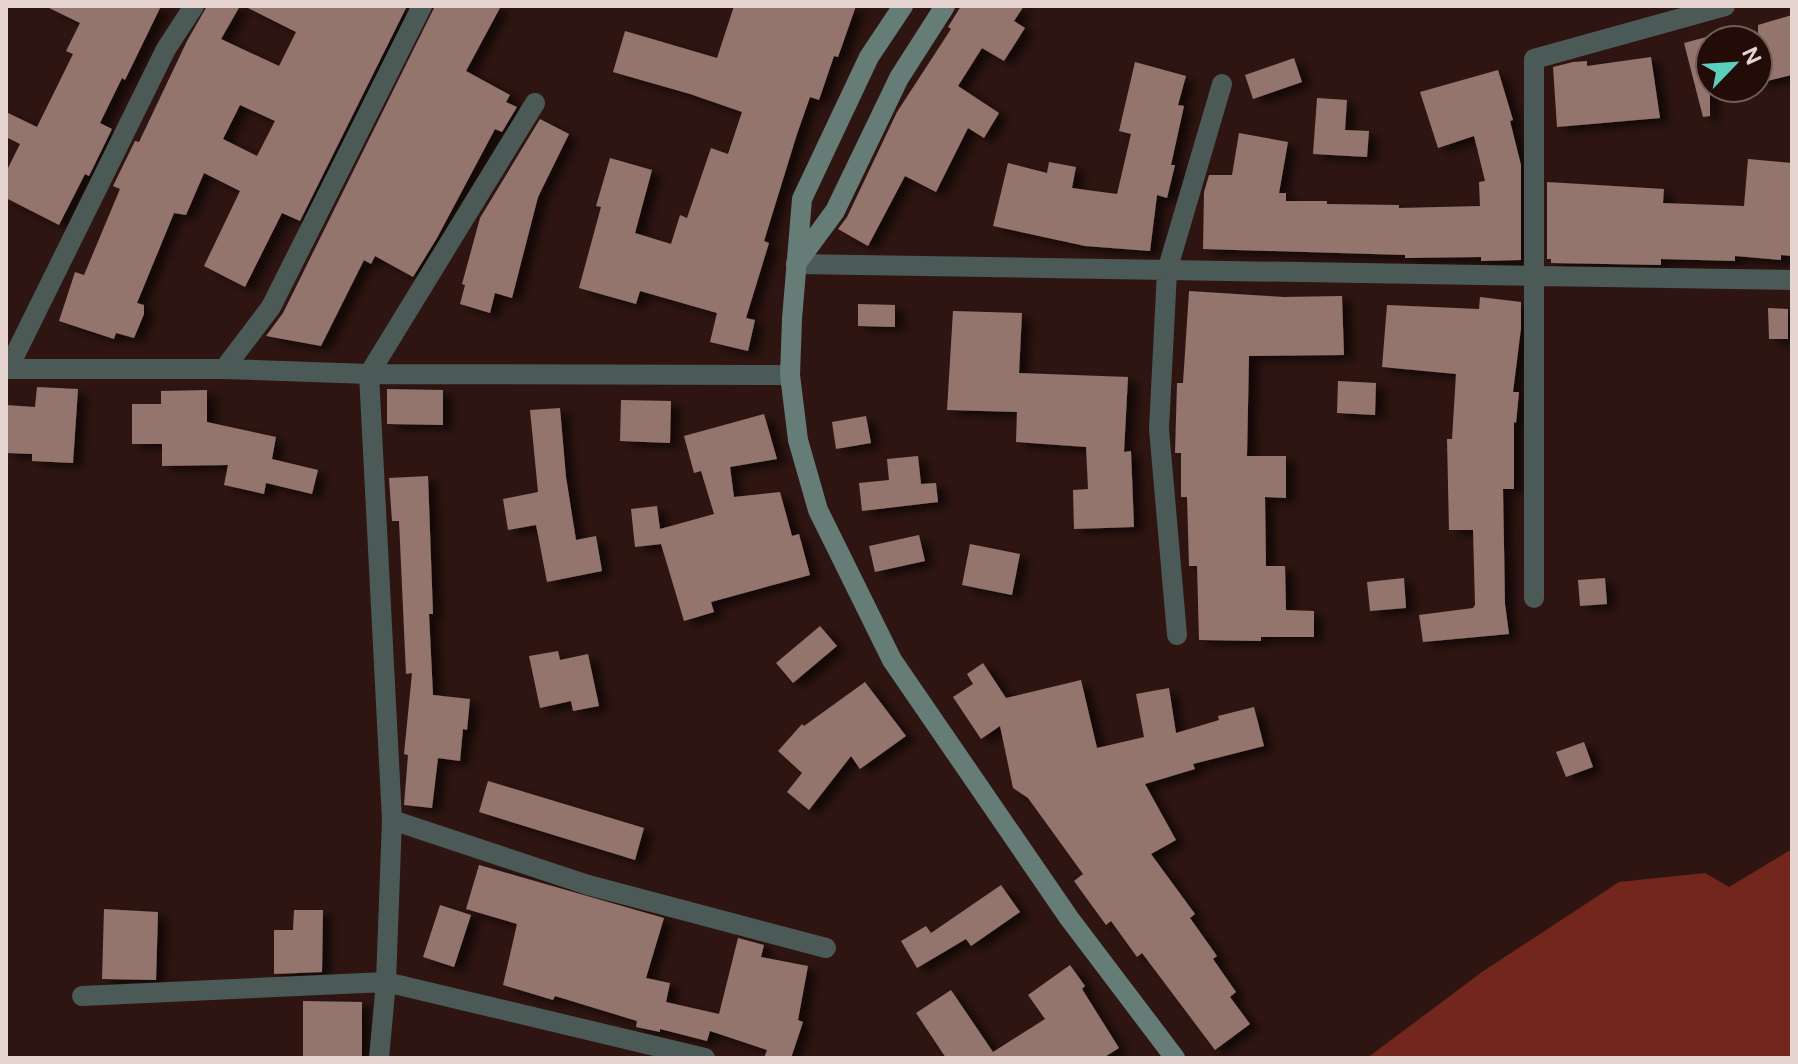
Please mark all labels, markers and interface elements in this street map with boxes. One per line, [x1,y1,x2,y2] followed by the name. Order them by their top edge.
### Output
[1694,24,1774,104] north arrow
[1735,42,1768,69] text: N

